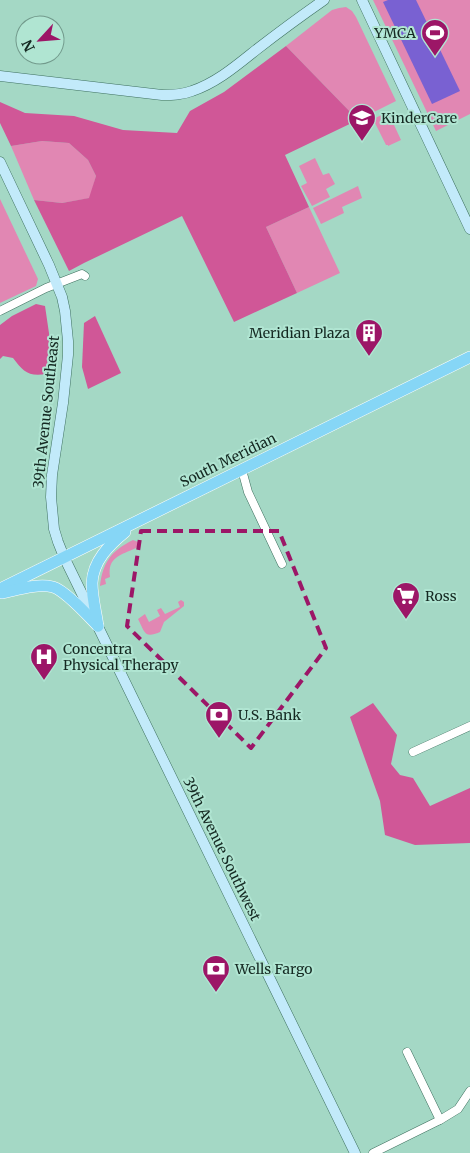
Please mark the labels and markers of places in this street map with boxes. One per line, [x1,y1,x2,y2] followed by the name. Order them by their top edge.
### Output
[420,18,450,57] sports icon: YMCA
[373,24,416,42] place label: YMCA
[347,103,377,142] school or university icon: KinderCare
[381,109,457,127] place label: KinderCare
[354,318,384,357] building icon: Meridian Plaza
[249,324,350,342] place label: Meridian Plaza
[391,581,421,620] supermarket icon: Ross
[425,587,457,605] place label: Ross
[63,640,180,674] place label: Concentra Physical Therapy
[29,642,59,681] hospital icon: Concentra Physical Therapy
[204,700,234,739] bank icon: U.S. Bank
[238,706,301,724] place label: U.S. Bank
[201,954,231,993] bank icon: Wells Fargo
[234,960,312,978] place label: Wells Fargo

